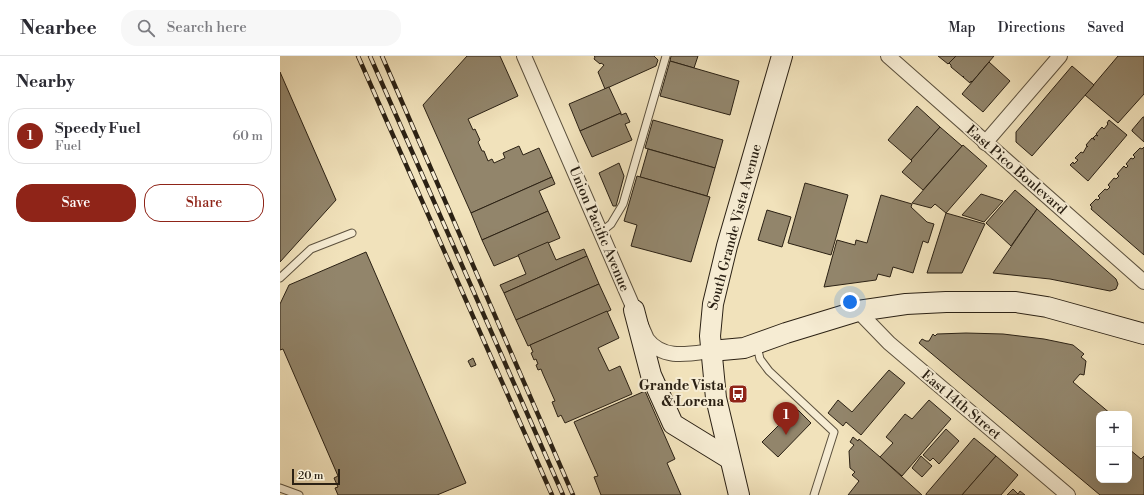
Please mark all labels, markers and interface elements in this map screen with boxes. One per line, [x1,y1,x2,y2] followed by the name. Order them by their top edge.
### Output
[121,10,401,46] search box
[20,16,97,40] text: Nearbee
[135,17,157,39] icon: search
[167,18,247,37] text: Search here
[948,19,976,37] text: Map
[998,19,1065,37] text: Directions
[1087,19,1124,37] text: Saved
[16,71,75,93] text: Nearby
[55,119,141,138] text: Speedy Fuel
[962,121,1070,219] street label: East Pico Boulevard
[27,128,33,144] text: 1
[232,128,263,144] text: 60 m
[55,138,81,154] text: Fuel
[704,142,766,312] street label: South Grande Vista Avenue
[564,164,634,294] street label: Union Pacific Avenue
[16,184,136,222] button: Save
[144,184,264,222] button: Share
[840,292,860,312] your location
[917,366,1005,444] street label: East 14th Street
[639,377,724,411] place label: Grande Vista & Lorena
[727,383,749,405] bus stop icon: Grande Vista & Lorena
[773,402,799,435] pin: 1
[1096,411,1132,483] map controls
[1096,411,1132,447] button: +
[1096,447,1132,483] button: −
[292,467,340,486] scale bar
[298,469,323,483] text: 20 m

